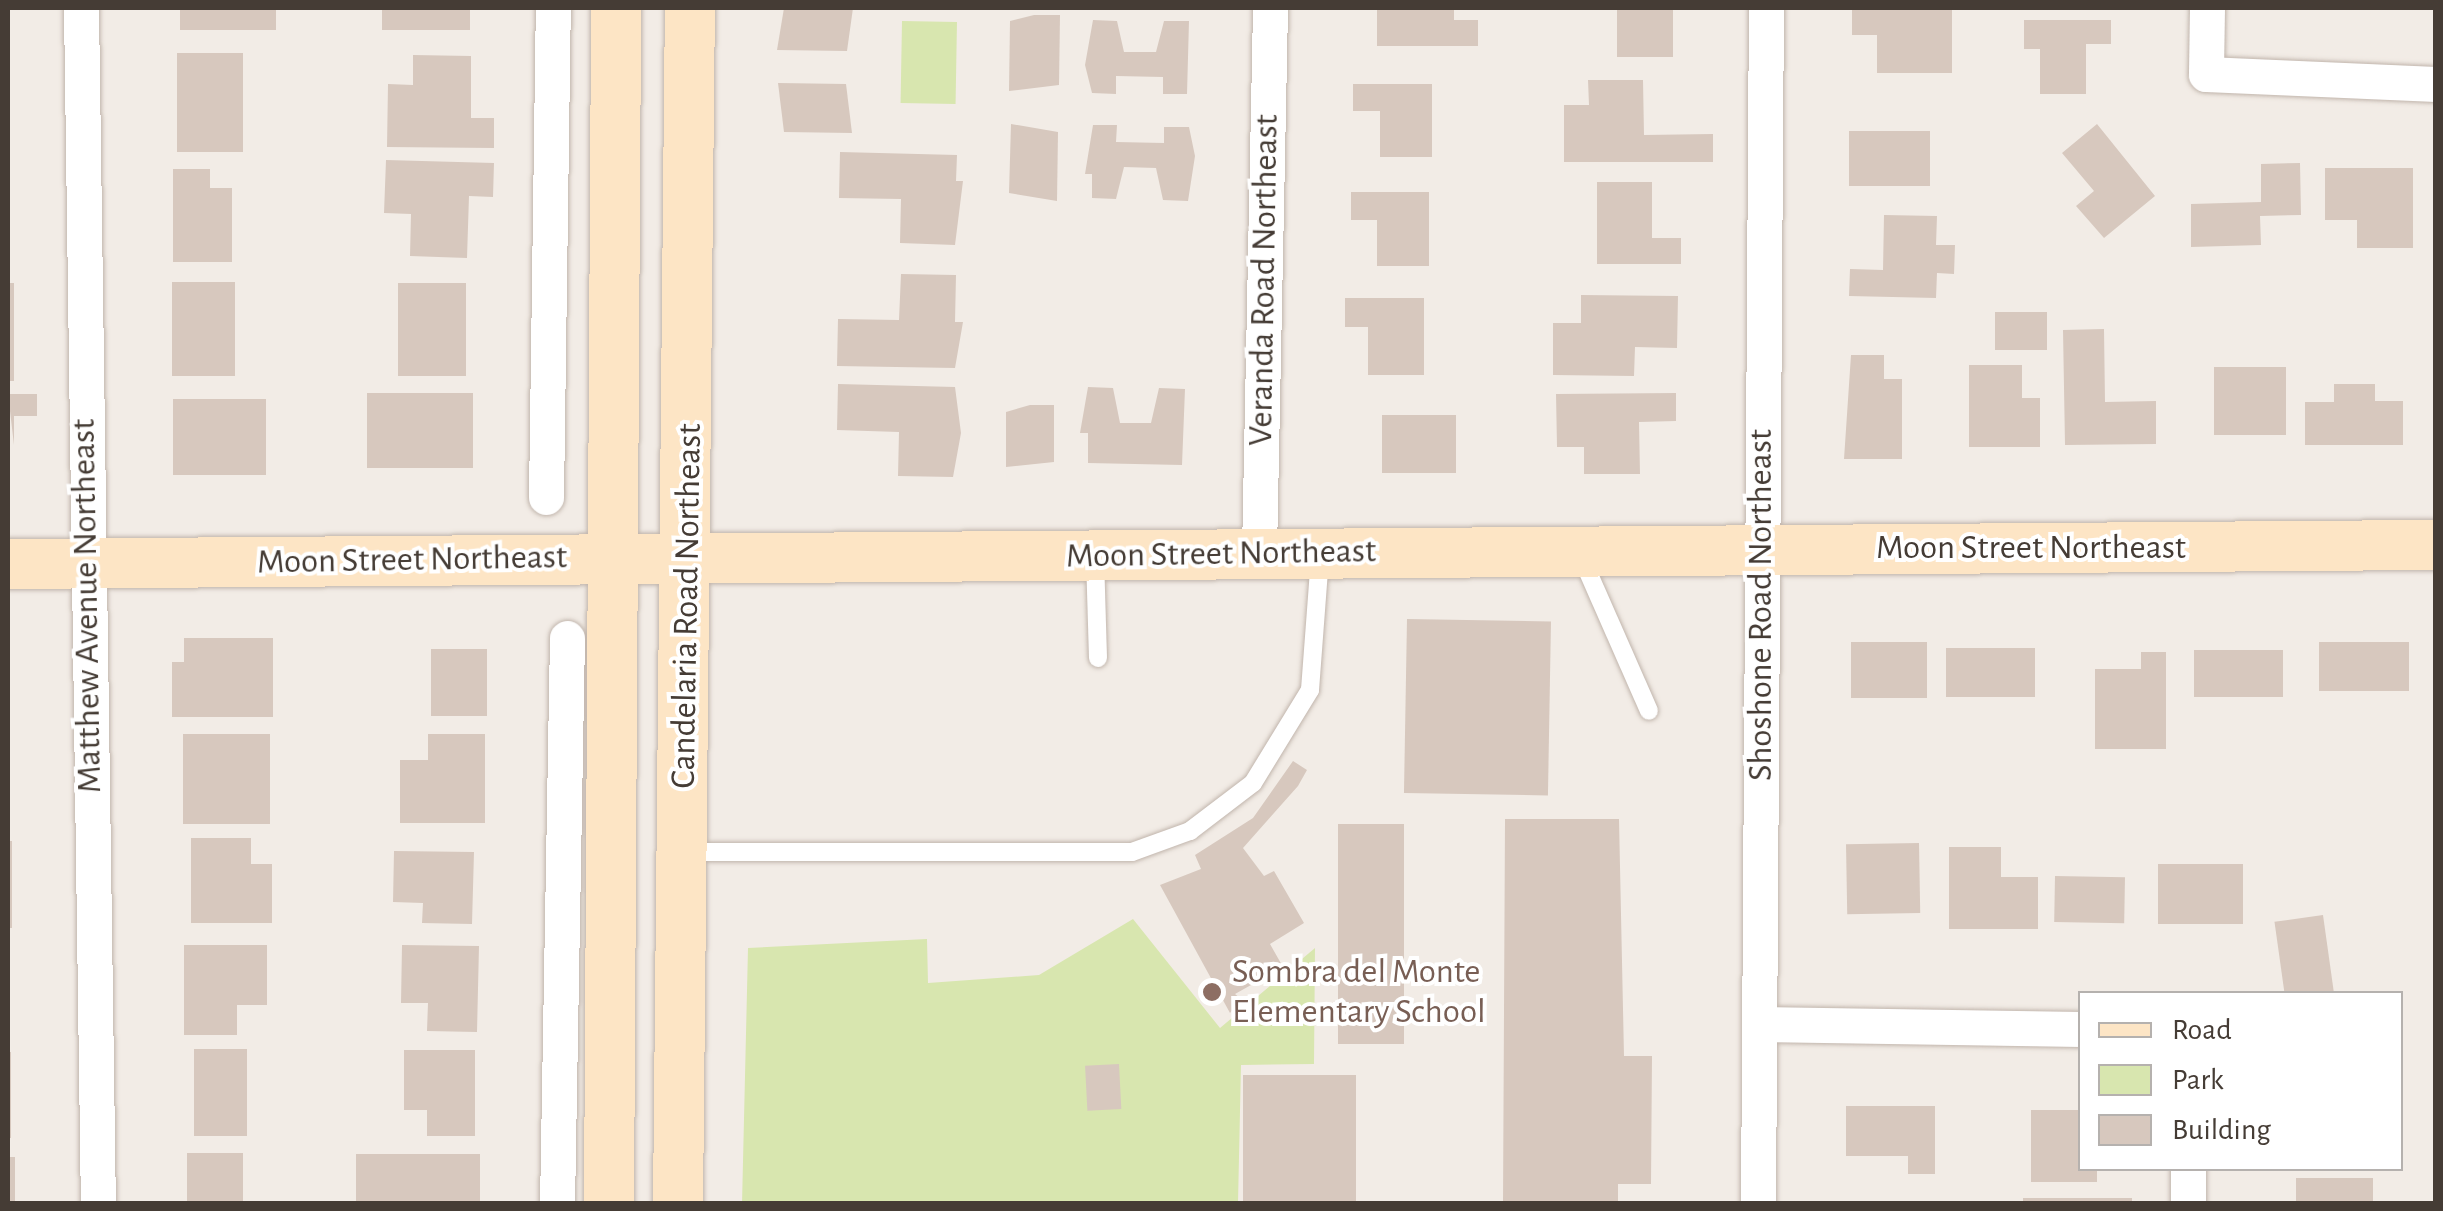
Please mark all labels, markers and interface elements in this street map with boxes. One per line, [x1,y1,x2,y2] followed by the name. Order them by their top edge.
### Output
[1240,114,1288,446] street label: Veranda Road Northeast
[63,418,111,794] street label: Matthew Avenue Northeast
[663,423,711,789] street label: Candelaria Road Northeast
[1740,429,1782,781] street label: Shoshone Road Northeast
[1876,527,2186,569] street label: Moon Street Northeast
[1066,530,1376,578] street label: Moon Street Northeast
[257,536,567,584] street label: Moon Street Northeast
[1232,951,1486,1033] place label: Sombra del Monte Elementary School
[1201,981,1223,1003] marker: Sombra del Monte Elementary School
[2078,991,2403,1171] legend
[2172,1015,2232,1045] text: Road
[2172,1065,2224,1095] text: Park
[2172,1115,2271,1145] text: Building

